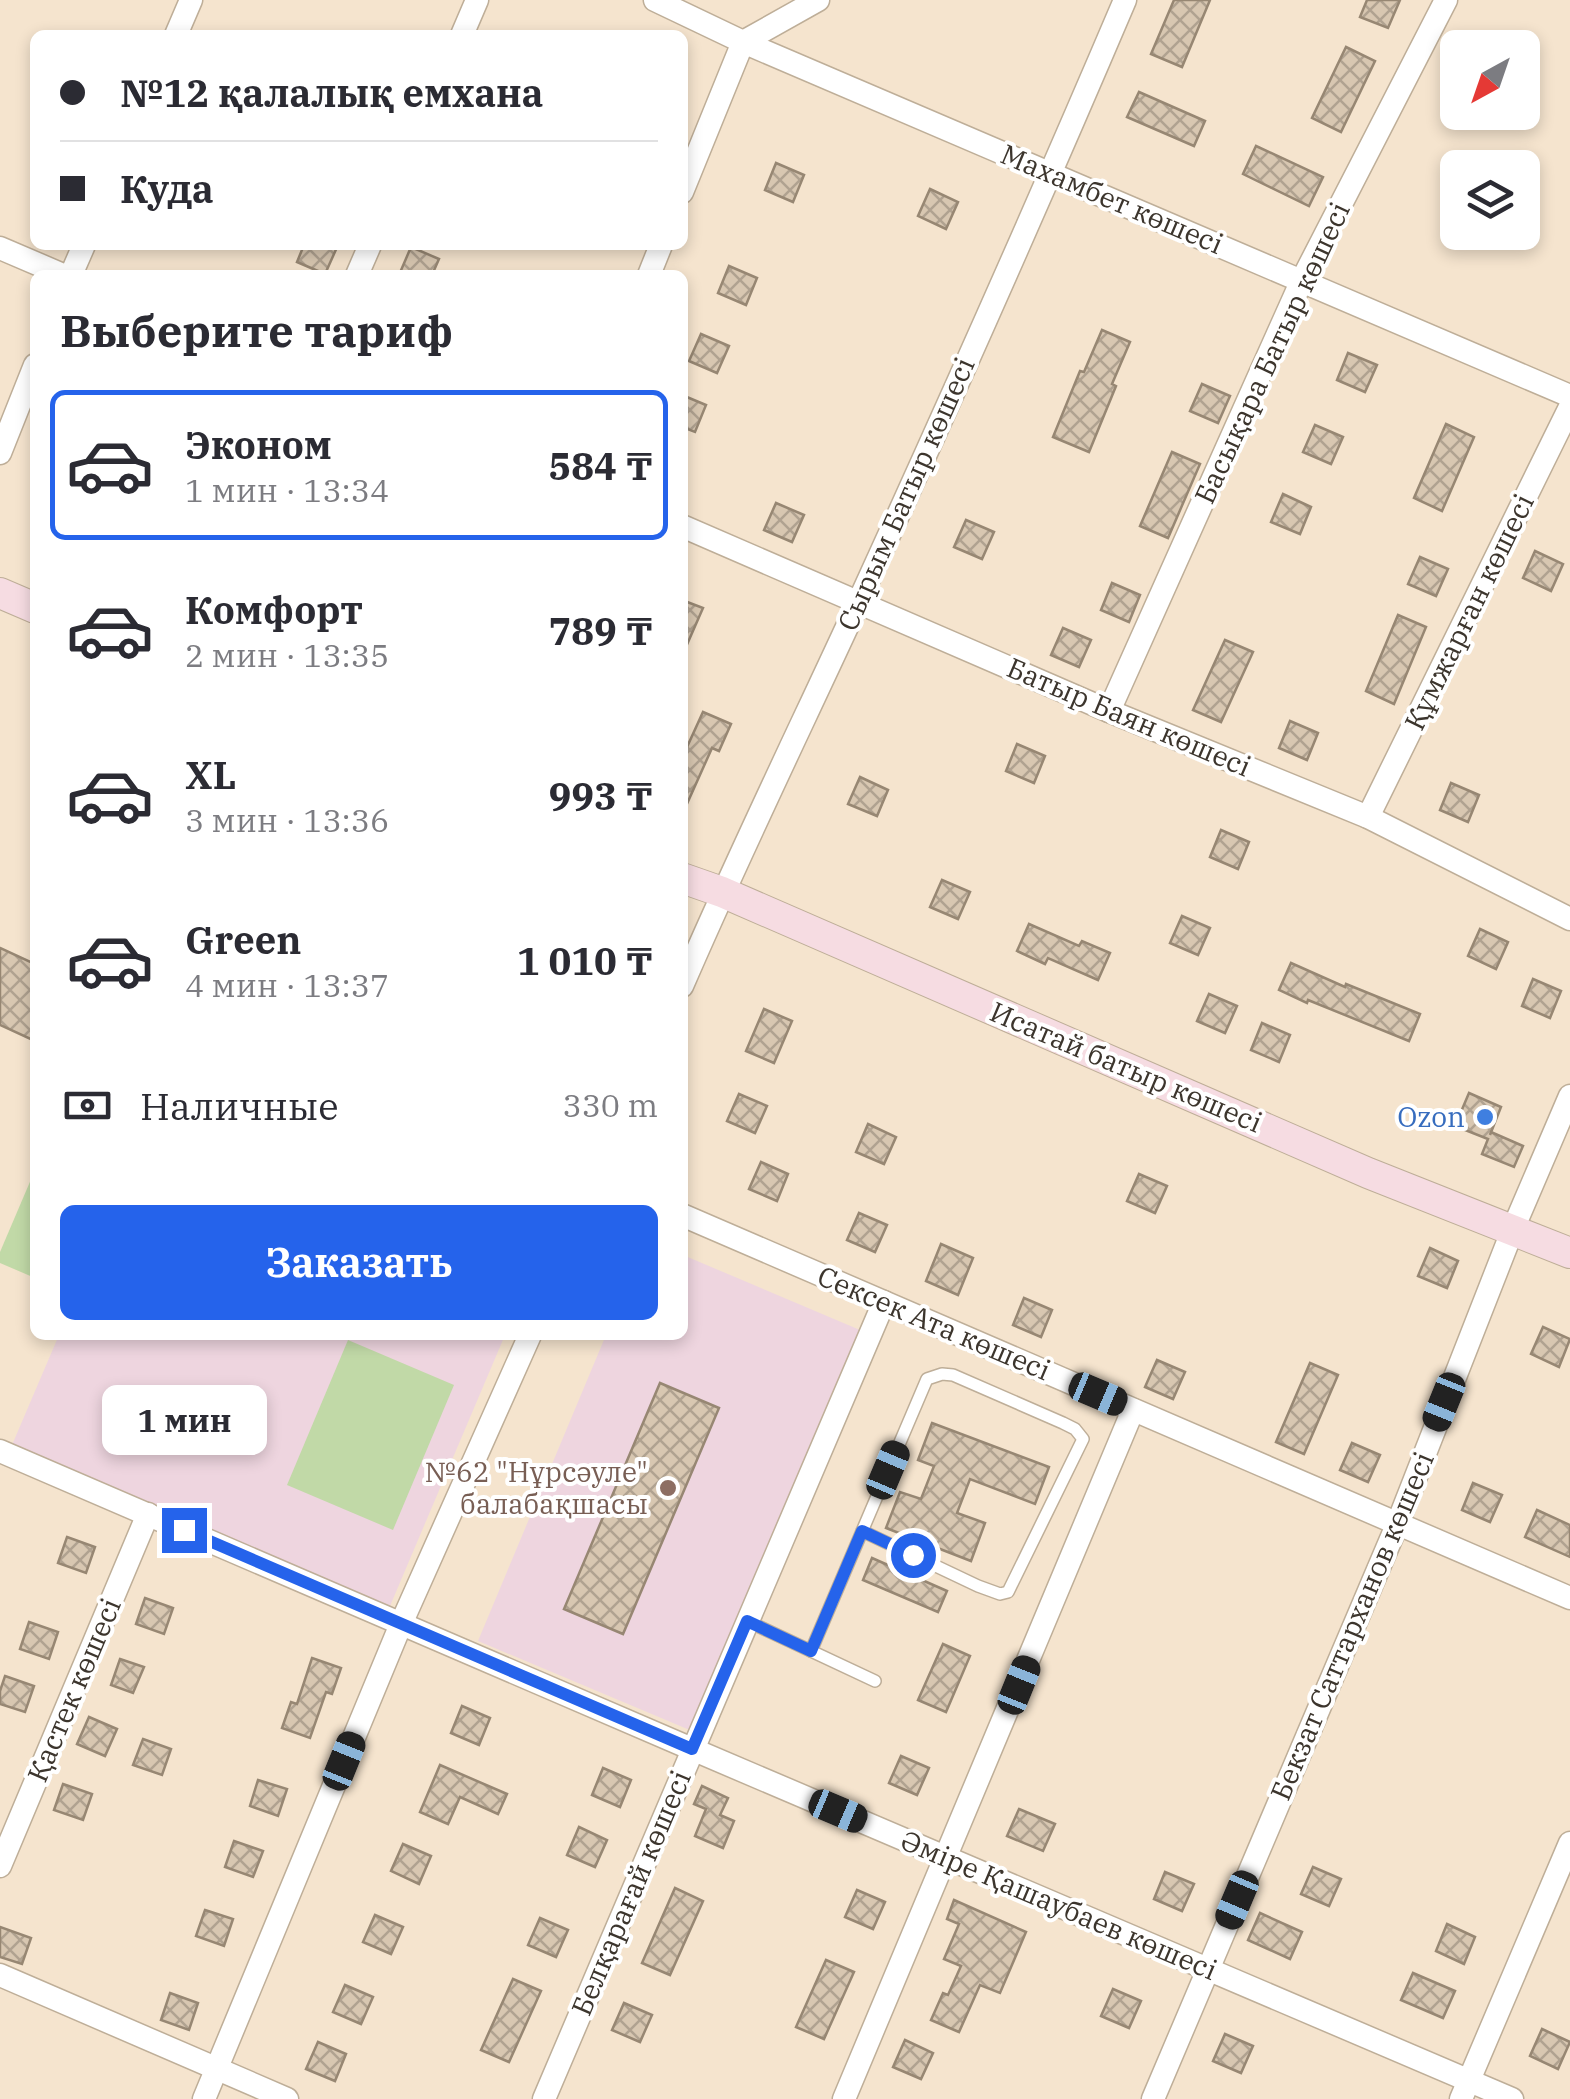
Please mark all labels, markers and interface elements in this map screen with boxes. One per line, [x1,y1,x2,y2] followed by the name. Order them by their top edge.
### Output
[1440,30,1540,130] north arrow
[1440,30,1540,250] map controls
[120,68,544,117] text: №12 қалалық емхана
[995,135,1229,262] street label: Махамбет көшесі
[1440,150,1540,250] button: layers
[120,164,214,213] text: Куда
[1185,196,1358,509] street label: Басықара Батыр көшесі
[60,301,453,359] text: Выберите тариф
[829,351,983,636] street label: Сырым Батыр көшесі
[65,420,155,510] icon: car
[185,420,332,469] text: Эконом
[548,441,653,490] text: 584 ₸
[185,469,389,511] text: 1 мин · 13:34
[1395,488,1542,736] street label: Құмжарған көшесі
[65,585,155,675] icon: car
[185,585,363,634] text: Комфорт
[548,606,653,655] text: 789 ₸
[185,634,389,676] text: 2 мин · 13:35
[1002,648,1257,785] street label: Батыр Баян көшесі
[65,750,155,840] icon: car
[185,750,236,799] text: XL
[548,771,653,820] text: 993 ₸
[185,799,389,841] text: 3 мин · 13:36
[65,915,155,1005] icon: car
[185,915,301,964] text: Green
[517,936,653,985] text: 1 010 ₸
[185,964,389,1006] text: 4 мин · 13:37
[985,992,1268,1141] street label: Исатай батыр көшесі
[60,1078,115,1133] icon: cash
[140,1081,339,1130] text: Наличные
[562,1084,658,1126] text: 330 m
[1397,1098,1465,1135] place label: Ozon
[1474,1106,1496,1128] marker: Ozon
[60,1205,658,1320] button: Заказать
[812,1257,1056,1388] street label: Сексек Ата көшесі
[1065,1368,1131,1420] car
[1419,1369,1469,1435] car
[101,1385,266,1455] callout: 1 мин
[138,1399,231,1441] text: 1 мин
[862,1437,914,1503] car
[1261,1446,1442,1806] street label: Бекзат Саттарханов көшесі
[425,1453,648,1522] place label: №62 "Нұрсәуле" балабақшасы
[657,1477,679,1499] marker: №62 "Нұрсәуле" балабақшасы
[162,1508,207,1553] route end
[891,1533,936,1578] route start
[18,1592,129,1787] street label: Қастек көшесі
[994,1652,1044,1718] car
[319,1728,369,1794] car
[562,1765,699,2021] street label: Белқарағай көшесі
[805,1785,871,1837] car
[895,1821,1223,1988] street label: Әміре Қашаубаев көшесі
[1211,1867,1263,1933] car

